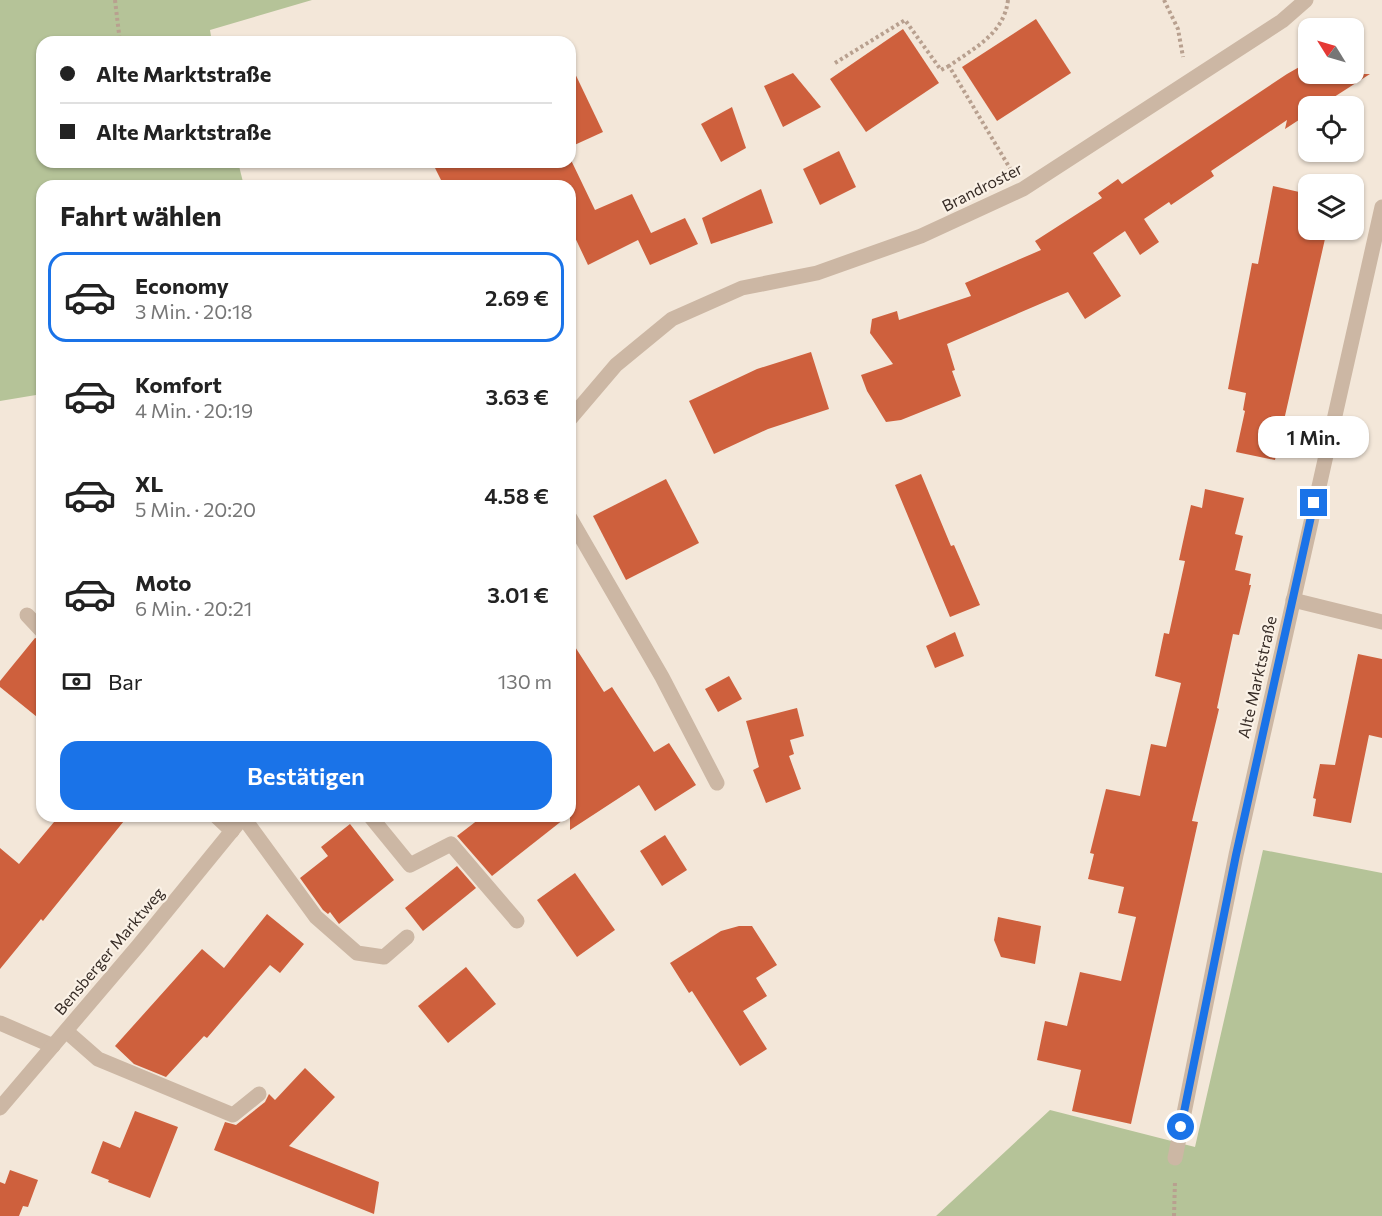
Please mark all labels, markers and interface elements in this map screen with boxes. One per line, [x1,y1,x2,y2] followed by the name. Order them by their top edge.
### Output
[1298,18,1364,84] north arrow
[1298,18,1364,240] map controls
[96,60,271,87] text: Alte Marktstraße
[1298,96,1364,162] button: locate
[96,118,271,145] text: Alte Marktstraße
[939,158,1026,215] street label: Brandroster
[1298,174,1364,240] button: layers
[60,199,222,232] text: Fahrt wählen
[63,270,117,324] icon: car
[135,272,229,299] text: Economy
[485,284,549,311] text: 2.69 €
[135,299,253,323] text: 3 Min. · 20:18
[63,369,117,423] icon: car
[135,371,222,398] text: Komfort
[486,383,549,410] text: 3.63 €
[135,398,253,422] text: 4 Min. · 20:19
[1258,416,1370,458] callout: 1 Min.
[1287,425,1341,449] text: 1 Min.
[63,468,117,522] icon: car
[135,470,163,497] text: XL
[484,482,549,509] text: 4.58 €
[1300,489,1327,516] route end
[135,497,256,521] text: 5 Min. · 20:20
[63,567,117,621] icon: car
[135,569,191,596] text: Moto
[487,581,549,608] text: 3.01 €
[135,596,252,620] text: 6 Min. · 20:21
[1233,614,1280,740] street label: Alte Marktstraße
[60,665,93,698] icon: cash
[108,668,143,695] text: Bar
[498,669,552,693] text: 130 m
[60,741,552,810] button: Bestätigen
[50,883,168,1018] street label: Bensberger Marktweg
[1167,1113,1194,1140] route start

